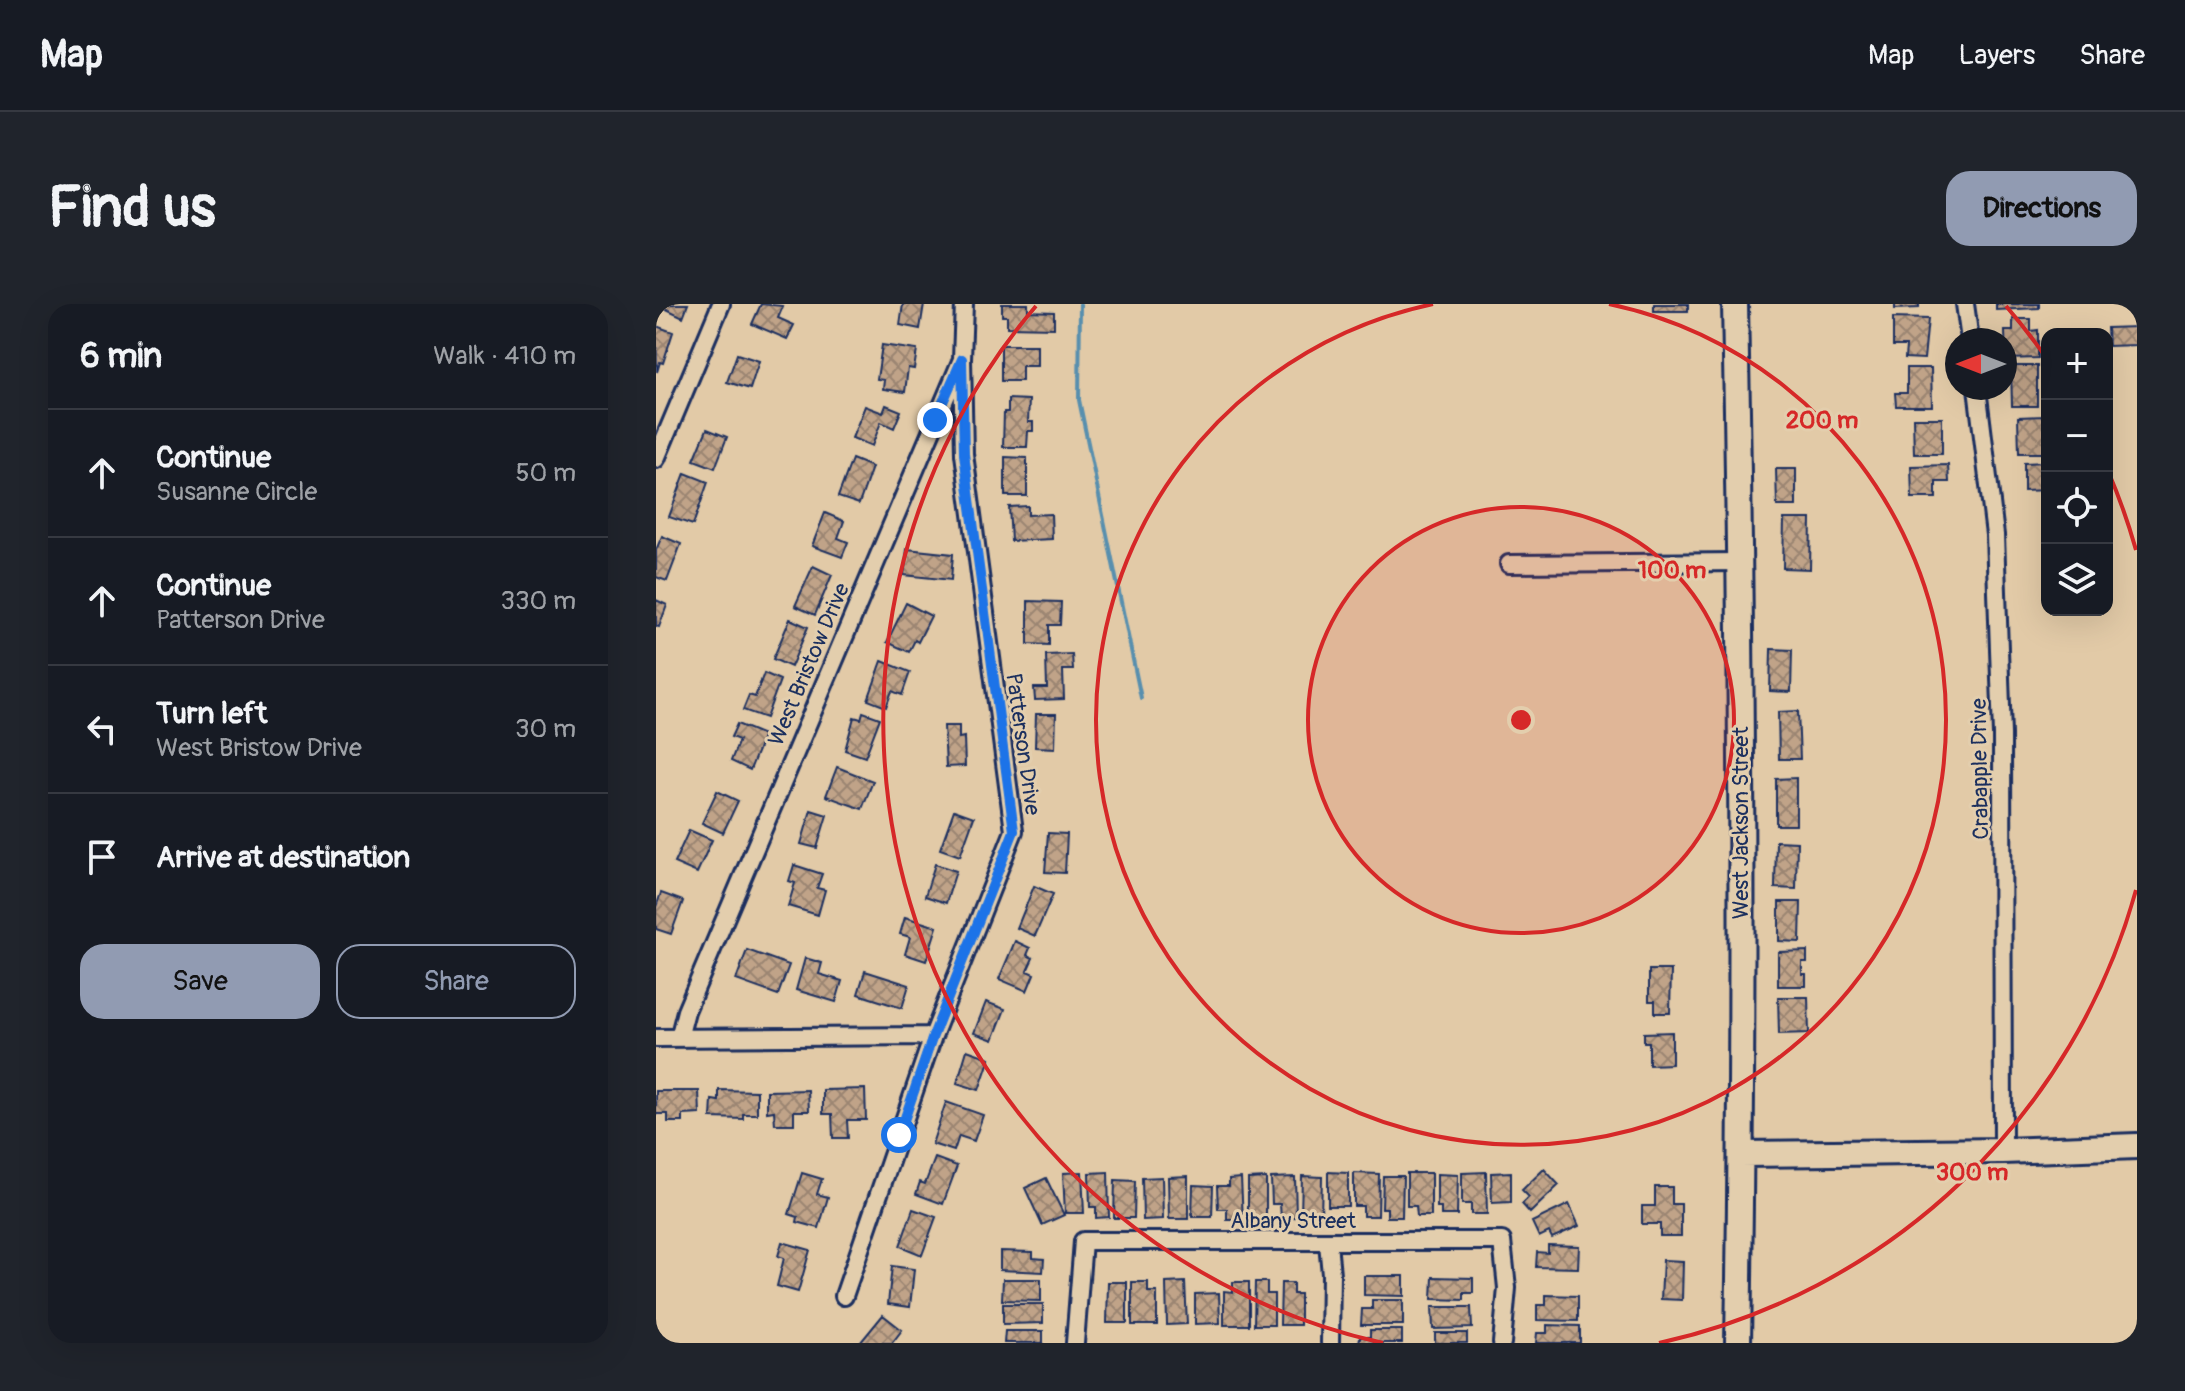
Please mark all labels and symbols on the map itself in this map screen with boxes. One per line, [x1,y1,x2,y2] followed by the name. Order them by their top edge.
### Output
[1945,328,2017,400] north arrow
[917,402,953,438] route end
[1786,406,1858,435] text: 200 m
[1638,556,1706,585] text: 100 m
[762,579,856,750] street label: West Bristow Drive
[999,671,1047,817] street label: Patterson Drive
[1965,698,1995,840] street label: Crabapple Drive
[1507,706,1535,734] centre of rings
[1727,727,1755,919] street label: West Jackson Street
[881,1117,917,1153] route start
[1936,1158,2008,1187] text: 300 m
[1230,1207,1356,1235] street label: Albany Street

